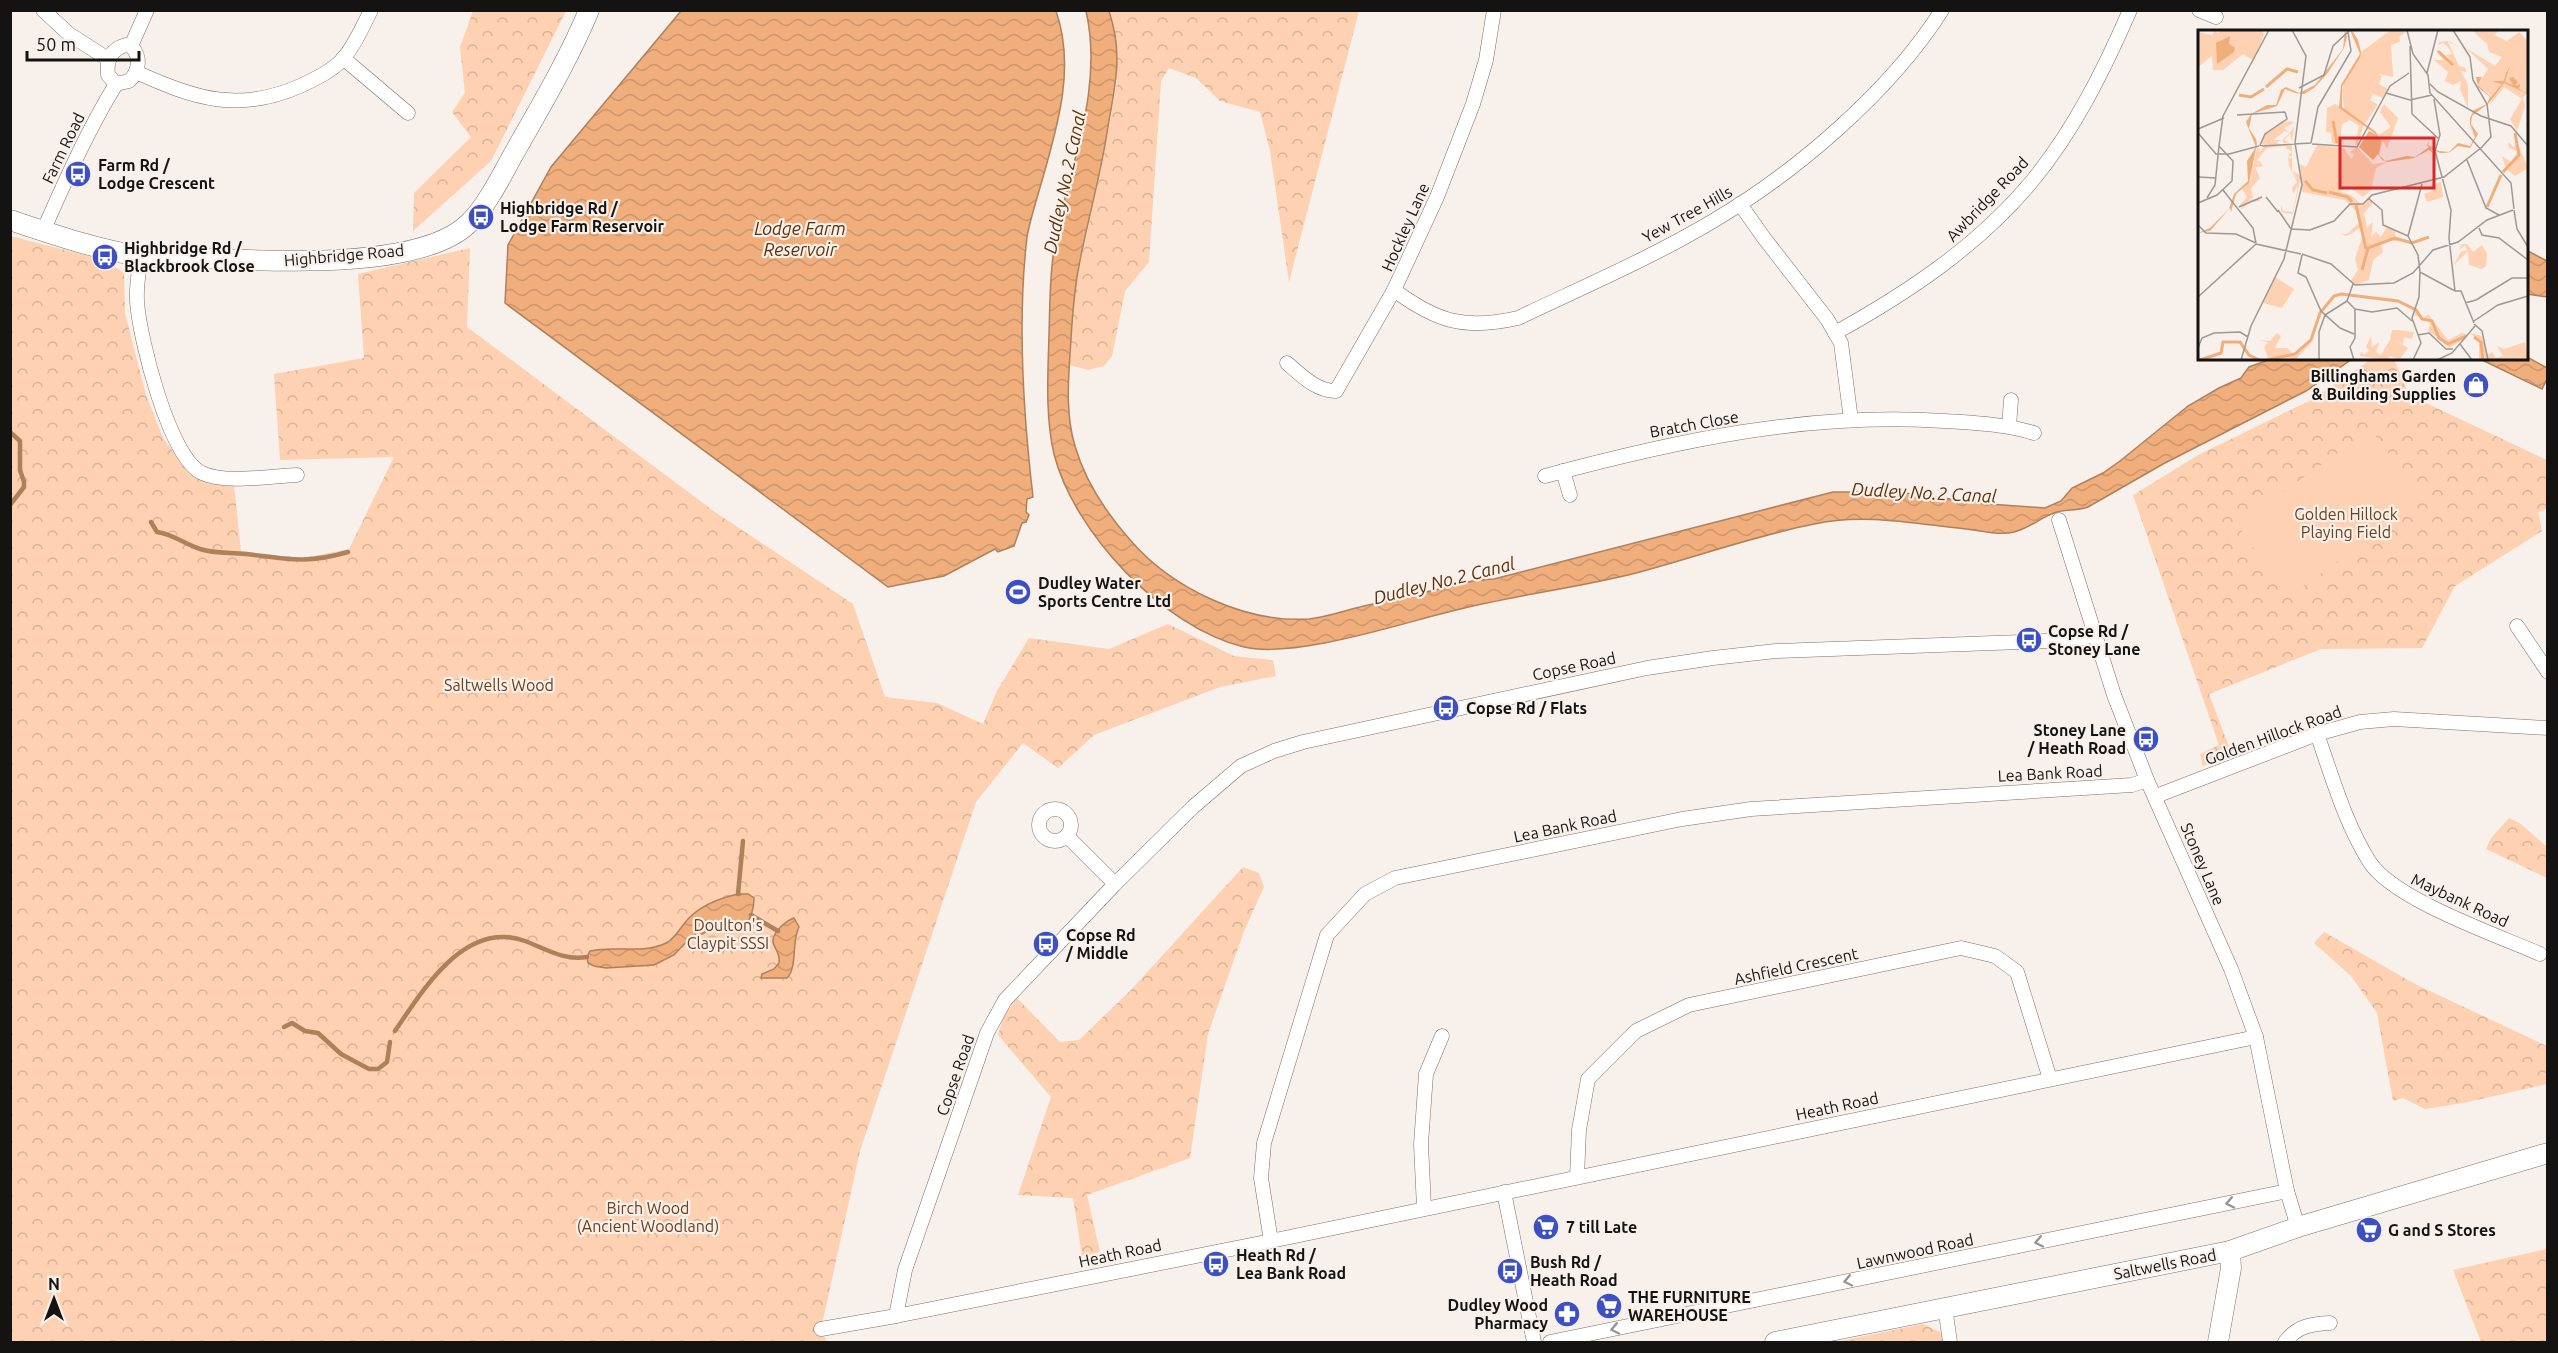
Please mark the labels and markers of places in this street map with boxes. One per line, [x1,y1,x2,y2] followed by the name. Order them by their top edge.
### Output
[98,156,215,192] place label: Farm Rd / Lodge Crescent
[63,159,93,189] bus stop icon: Farm Rd / Lodge Crescent
[500,199,665,235] place label: Highbridge Rd / Lodge Farm Reservoir
[466,202,496,232] bus stop icon: Highbridge Rd / Lodge Farm Reservoir
[124,239,255,275] place label: Highbridge Rd / Blackbrook Close
[90,242,120,272] bus stop icon: Highbridge Rd / Blackbrook Close
[2310,367,2456,403] place label: Billinghams Garden & Building Supplies
[2461,370,2491,400] shop icon: Billinghams Garden & Building Supplies
[1038,574,1171,610] place label: Dudley Water Sports Centre Ltd
[1003,577,1033,607] sports icon: Dudley Water Sports Centre Ltd
[2048,622,2140,658] place label: Copse Rd / Stoney Lane
[2014,625,2044,655] bus stop icon: Copse Rd / Stoney Lane
[1431,693,1461,723] bus stop icon: Copse Rd / Flats
[1466,699,1587,717] place label: Copse Rd / Flats
[2027,721,2126,757] place label: Stoney Lane / Heath Road
[2131,724,2161,754] bus stop icon: Stoney Lane / Heath Road
[1065,926,1136,962] place label: Copse Rd / Middle
[1031,929,1061,959] bus stop icon: Copse Rd / Middle
[1531,1212,1561,1242] supermarket icon: 7 till Late
[2354,1215,2384,1245] supermarket icon: G and S Stores
[1566,1218,1637,1236] place label: 7 till Late
[2388,1221,2496,1239] place label: G and S Stores
[1236,1246,1346,1282] place label: Heath Rd / Lea Bank Road
[1201,1249,1231,1279] bus stop icon: Heath Rd / Lea Bank Road
[1530,1253,1618,1289] place label: Bush Rd / Heath Road
[1495,1256,1525,1286] bus stop icon: Bush Rd / Heath Road
[1628,1288,1751,1324] place label: THE FURNITURE WAREHOUSE
[1594,1291,1624,1321] supermarket icon: THE FURNITURE WAREHOUSE
[1448,1296,1548,1332] place label: Dudley Wood Pharmacy
[1552,1299,1582,1329] pharmacy icon: Dudley Wood Pharmacy

